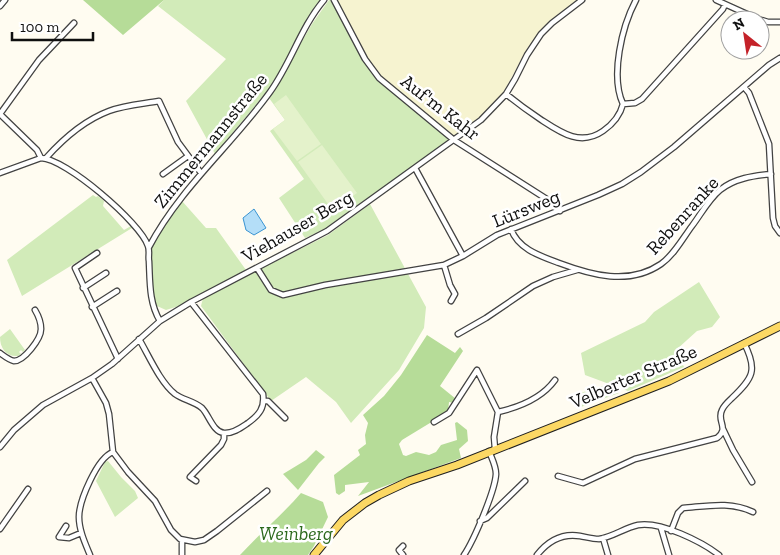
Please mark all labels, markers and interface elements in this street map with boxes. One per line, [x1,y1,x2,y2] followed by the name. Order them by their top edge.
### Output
[12,10,94,42] scale bar
[720,10,770,60] north arrow
[730,14,748,34] text: N
[20,18,59,36] text: 100 m
[149,68,272,213] street label: Zimmermannstraße
[397,69,485,145] street label: Auf'm Kahr
[641,172,723,259] street label: Rebenranke
[489,184,564,232] street label: Lürsweg
[237,185,358,268] street label: Viehauser Berg
[565,339,700,414] street label: Velberter Straße
[259,522,333,545] park label: Weinberg

